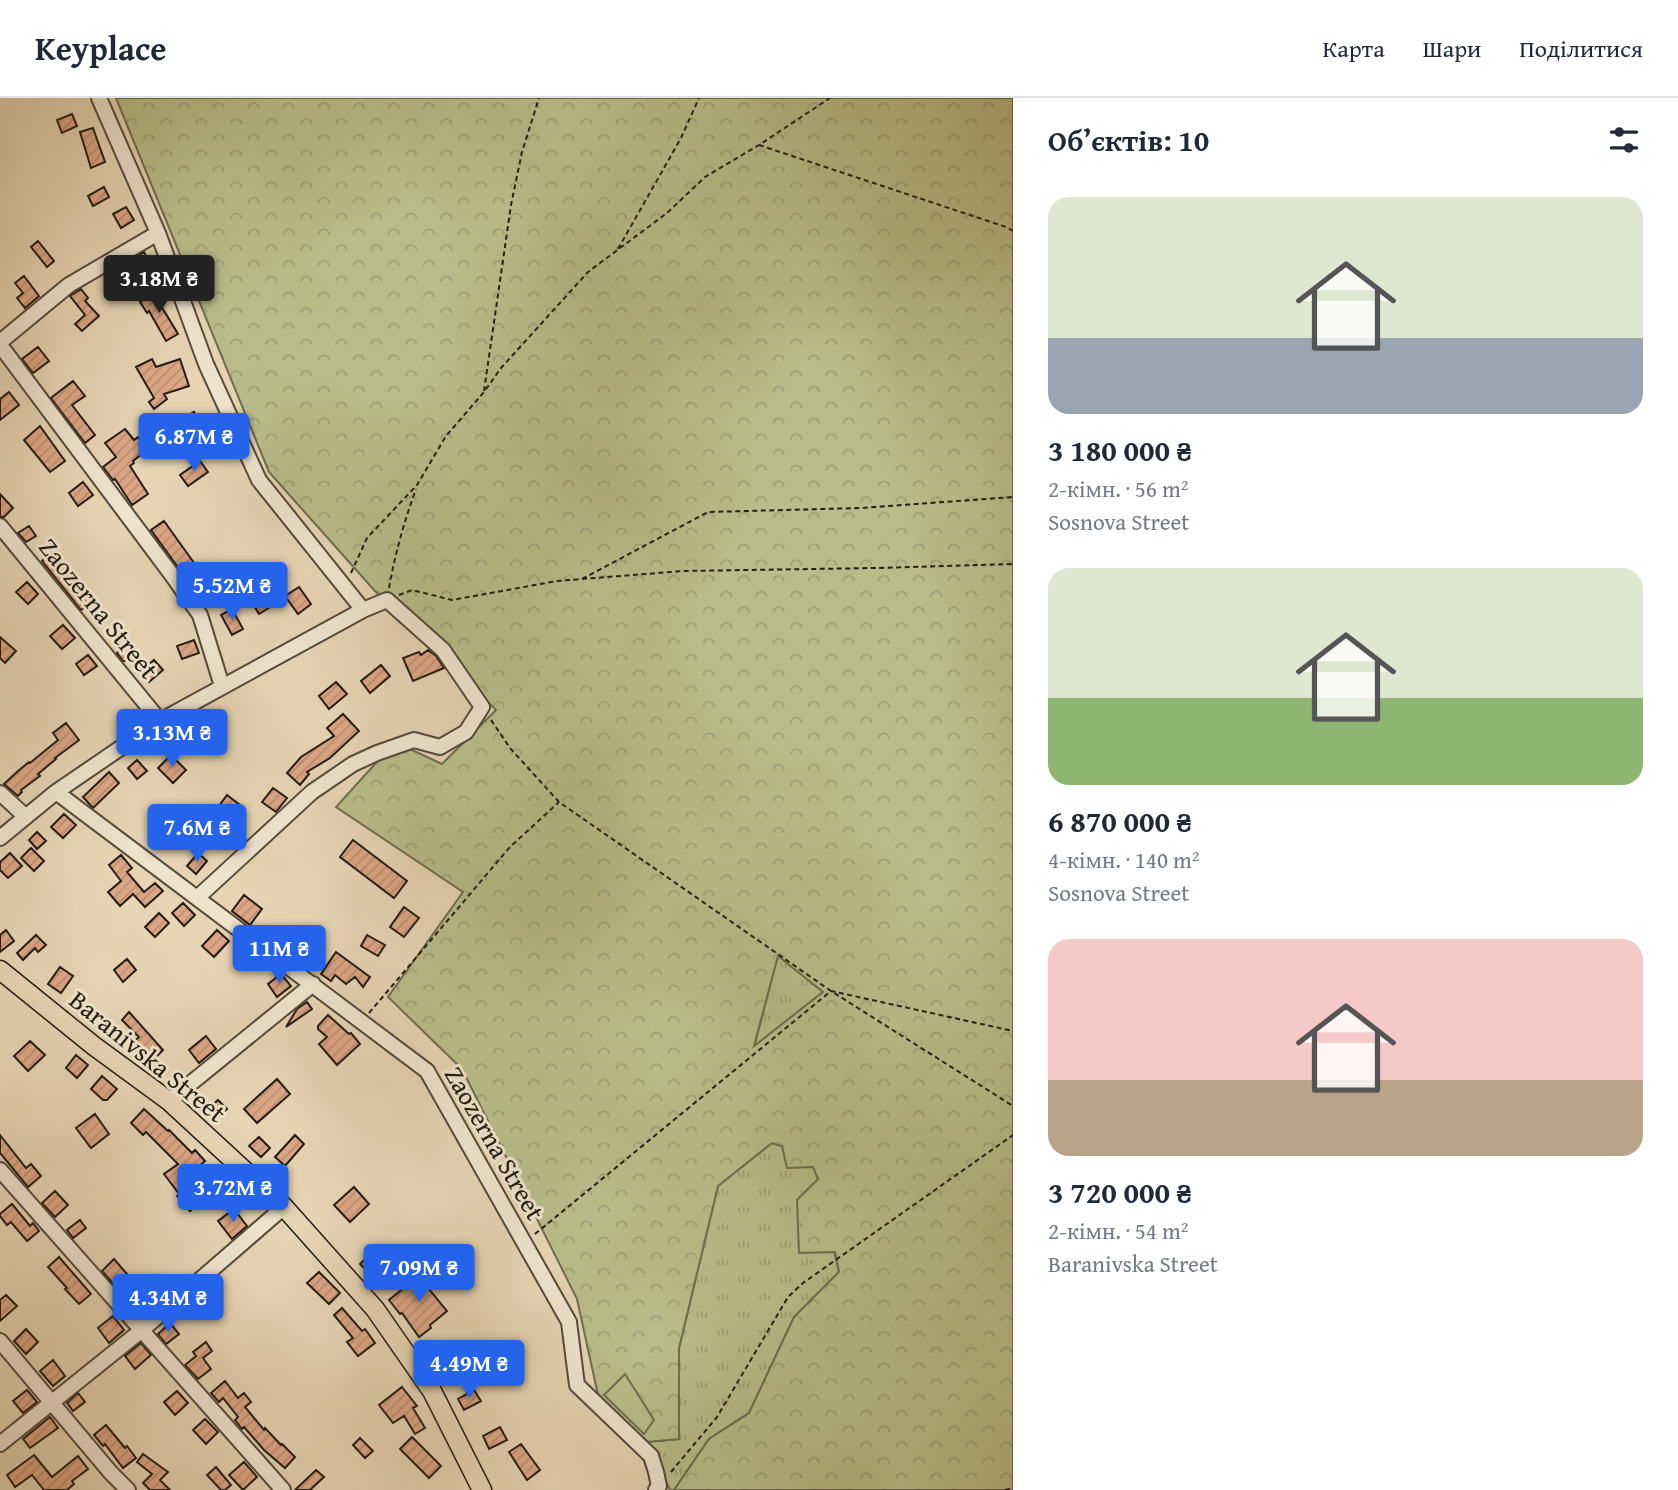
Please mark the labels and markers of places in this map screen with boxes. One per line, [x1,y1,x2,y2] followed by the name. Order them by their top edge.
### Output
[94,256,224,315] pin: 3.18M ₴
[129,414,259,473] pin: 6.87M ₴
[167,562,297,622] pin: 5.52M ₴
[107,710,237,769] pin: 3.13M ₴
[140,804,254,864] pin: 7.6M ₴
[230,926,328,985] pin: 11M ₴
[168,1164,298,1224] pin: 3.72M ₴
[354,1244,484,1304] pin: 7.09M ₴
[103,1274,233,1334] pin: 4.34M ₴
[404,1340,534,1400] pin: 4.49M ₴

